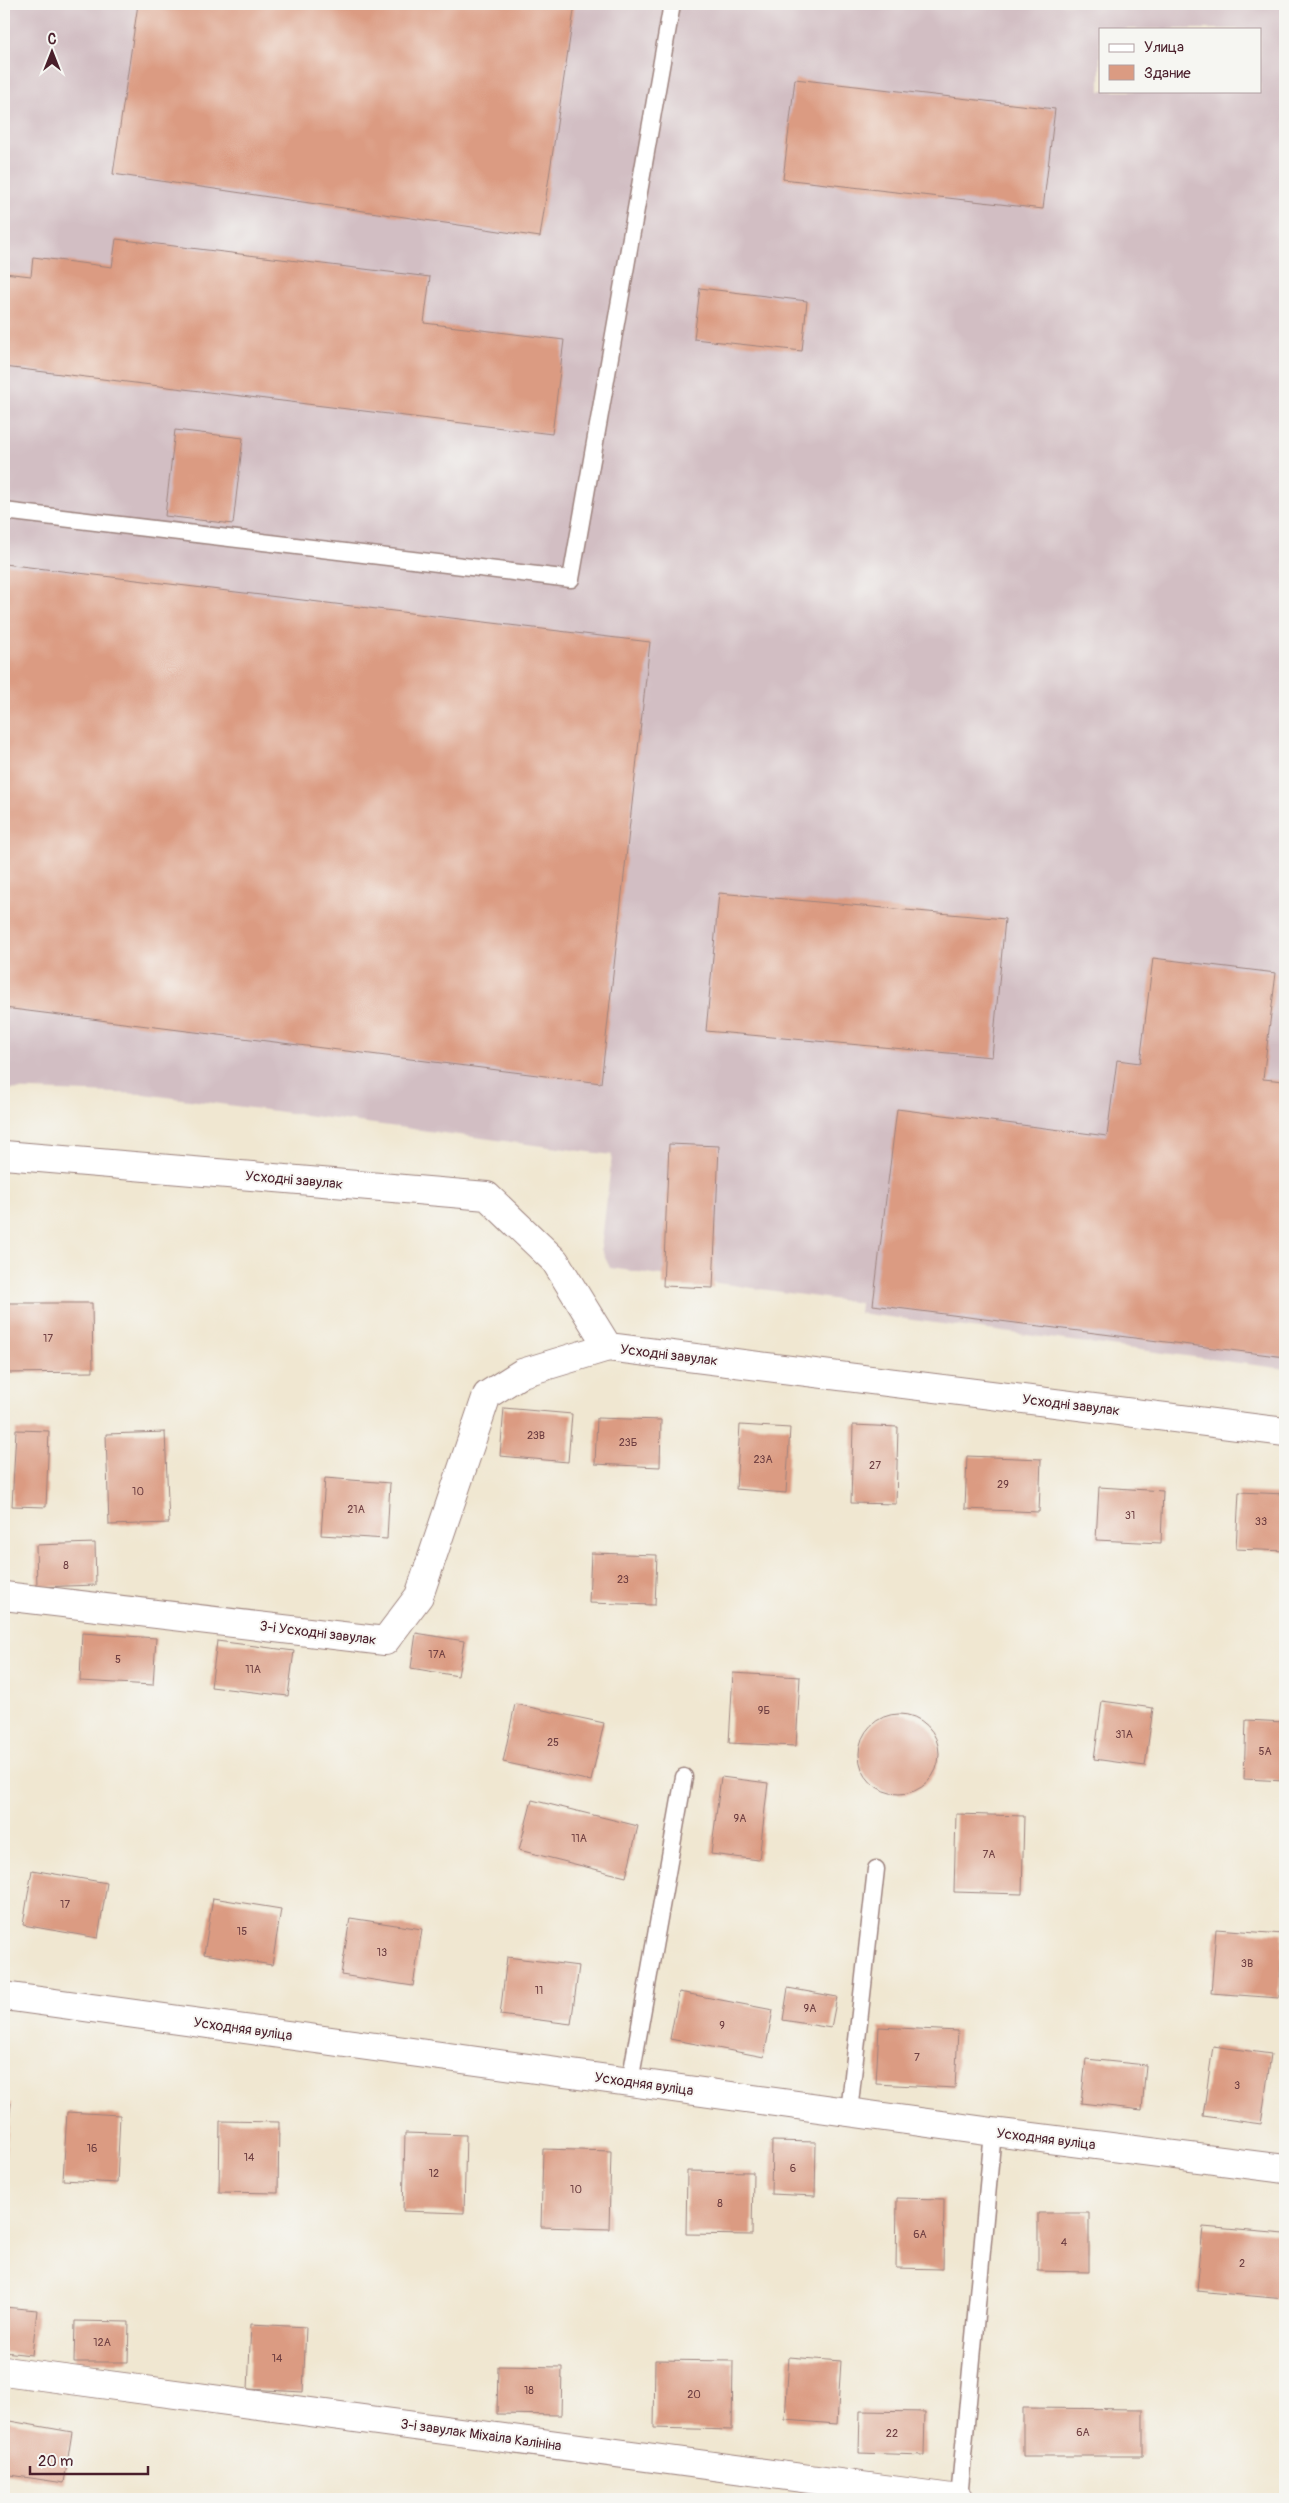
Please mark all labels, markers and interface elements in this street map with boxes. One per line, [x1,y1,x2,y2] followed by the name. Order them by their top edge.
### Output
[28,28,78,78] north arrow
[1099,28,1262,92] legend
[48,31,57,48] text: С
[1144,38,1184,57] text: Улица
[1144,64,1191,83] text: Здание
[244,1167,344,1193] street label: Усходні завулак
[43,1332,53,1345] house number: 17
[619,1341,719,1369] street label: Усходні завулак
[1021,1391,1121,1419] street label: Усходні завулак
[527,1429,545,1442] house number: 23В
[619,1436,637,1449] house number: 23Б
[753,1453,773,1466] house number: 23А
[869,1459,881,1472] house number: 27
[997,1478,1009,1491] house number: 29
[132,1485,144,1498] house number: 10
[347,1503,365,1516] house number: 21А
[1125,1509,1135,1522] house number: 31
[1255,1515,1267,1528] house number: 33
[63,1559,69,1572] house number: 8
[617,1573,629,1586] house number: 23
[259,1617,377,1649] street label: 3-і Усходні завулак
[428,1648,446,1661] house number: 17А
[115,1653,121,1666] house number: 5
[245,1663,261,1676] house number: 11А
[758,1704,770,1717] house number: 9Б
[1115,1728,1133,1741] house number: 31А
[547,1736,559,1749] house number: 25
[1258,1745,1272,1758] house number: 5А
[734,1812,746,1825] house number: 9А
[571,1832,587,1845] house number: 11А
[983,1848,995,1861] house number: 7А
[60,1898,70,1911] house number: 17
[237,1925,247,1938] house number: 15
[377,1946,387,1959] house number: 13
[1241,1957,1253,1970] house number: 3В
[535,1984,543,1997] house number: 11
[804,2002,816,2015] house number: 9А
[192,2014,294,2044] street label: Усходняя вуліца
[719,2019,725,2032] house number: 9
[914,2051,920,2064] house number: 7
[593,2069,695,2099] street label: Усходняя вуліца
[1234,2079,1240,2092] house number: 3
[996,2124,1096,2154] street label: Усходняя вуліца
[87,2142,97,2155] house number: 16
[244,2151,255,2164] house number: 14
[790,2162,796,2175] house number: 6
[429,2167,439,2180] house number: 12
[570,2183,582,2196] house number: 10
[717,2197,723,2210] house number: 8
[913,2228,927,2241] house number: 6А
[1061,2236,1068,2249] house number: 4
[1239,2257,1245,2270] house number: 2
[93,2336,111,2349] house number: 12А
[272,2352,283,2365] house number: 14
[524,2384,534,2397] house number: 18
[687,2388,701,2401] house number: 20
[399,2415,563,2455] street label: 3-і завулак Міхаіла Калініна
[1076,2426,1090,2439] house number: 6А
[886,2427,898,2440] house number: 22
[30,2443,148,2475] scale bar
[38,2452,73,2471] text: 20 m

